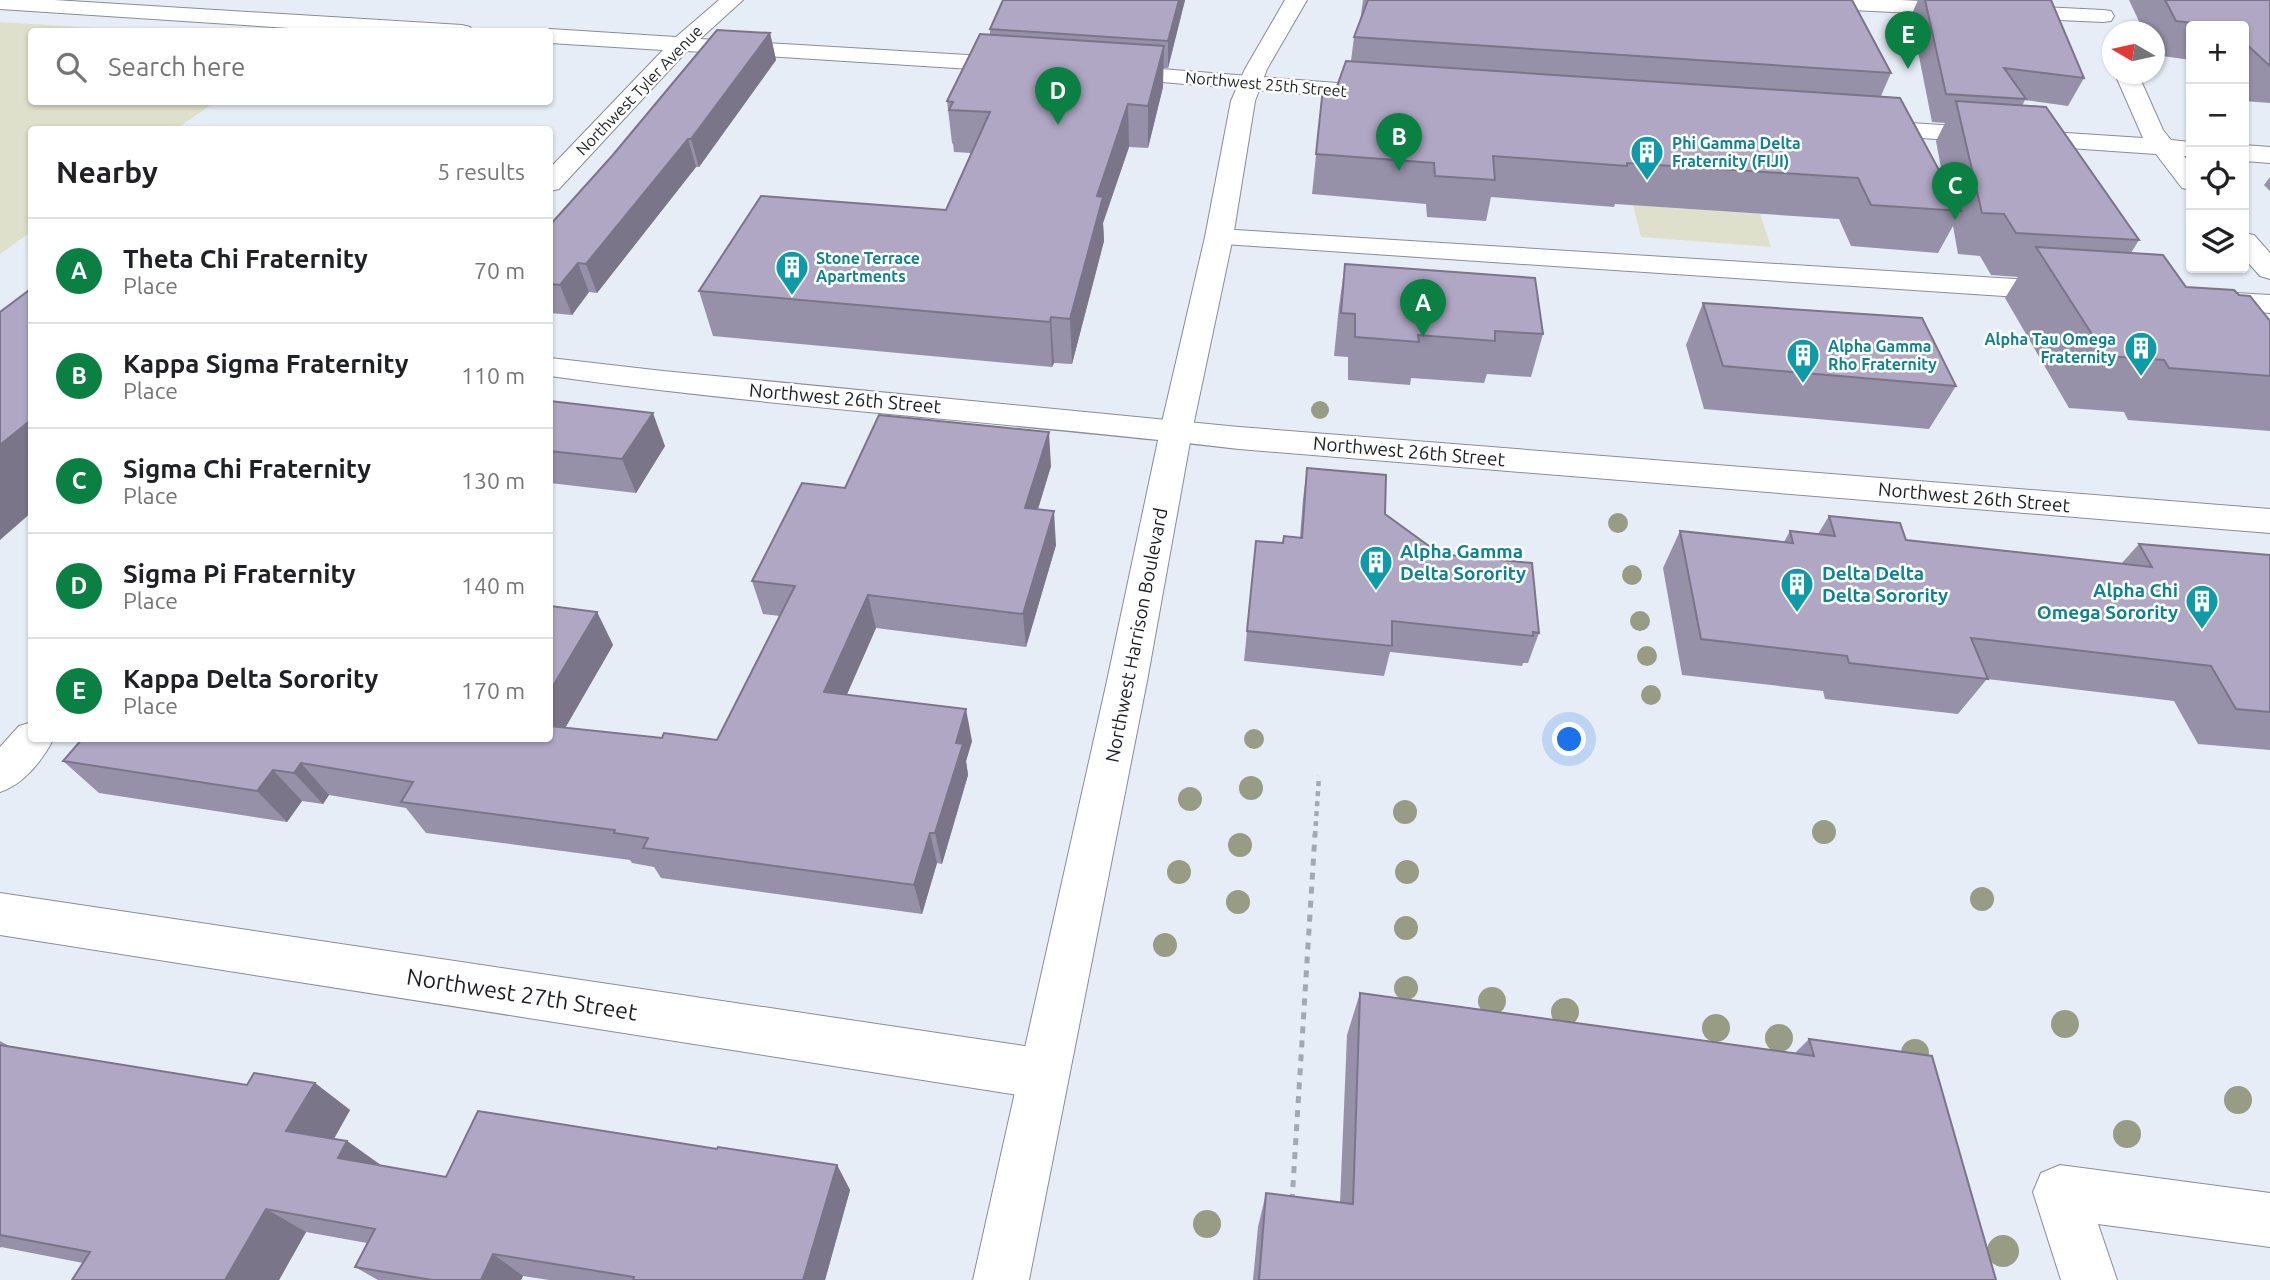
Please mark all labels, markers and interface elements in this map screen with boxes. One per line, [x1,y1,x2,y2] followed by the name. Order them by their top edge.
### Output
[1885,11,1931,69] pin: E
[572,21,706,159] street label: Northwest Tyler Avenue
[2102,21,2165,84] north arrow
[2186,21,2249,273] map controls
[2186,21,2249,84] button: +
[28,28,553,105] search box
[52,48,90,86] icon: search
[108,52,245,81] text: Search here
[1035,67,1081,125] pin: D
[1184,68,1348,100] street label: Northwest 25th Street
[2186,84,2249,147] button: −
[1376,113,1422,171] pin: B
[1628,133,1666,182] building icon: Phi Gamma Delta Fraternity (FIJI)
[1672,134,1801,171] place label: Phi Gamma Delta Fraternity (FIJI)
[2186,147,2249,210] button: locate
[56,155,158,189] text: Nearby
[437,159,525,184] text: 5 results
[1932,162,1978,220] pin: C
[2186,210,2249,273] button: layers
[123,244,368,273] text: Theta Chi Fraternity
[773,248,811,297] building icon: Stone Terrace Apartments
[816,249,920,285] place label: Stone Terrace Apartments
[71,258,87,283] text: A
[474,258,525,283] text: 70 m
[123,273,178,298] text: Place
[1400,279,1446,337] pin: A
[2122,329,2160,378] building icon: Alpha Tau Omega Fraternity
[1984,330,2116,366] place label: Alpha Tau Omega Fraternity
[1784,336,1822,385] building icon: Alpha Gamma Rho Fraternity
[1828,337,1937,373] place label: Alpha Gamma Rho Fraternity
[123,349,408,378] text: Kappa Sigma Fraternity
[71,363,87,388] text: B
[461,363,525,388] text: 110 m
[123,378,178,403] text: Place
[748,379,942,417] street label: Northwest 26th Street
[1312,432,1506,470] street label: Northwest 26th Street
[123,454,371,483] text: Sigma Chi Fraternity
[72,468,86,493] text: C
[461,468,525,493] text: 130 m
[1877,478,2071,516] street label: Northwest 26th Street
[123,483,178,508] text: Place
[1101,506,1171,764] street label: Northwest Harrison Boulevard
[1400,540,1526,584] place label: Alpha Gamma Delta Sorority
[1357,543,1395,592] building icon: Alpha Gamma Delta Sorority
[123,559,356,588] text: Sigma Pi Fraternity
[1822,562,1948,606] place label: Delta Delta Delta Sorority
[1778,565,1816,614] building icon: Delta Delta Delta Sorority
[71,573,87,598] text: D
[461,573,525,598] text: 140 m
[2037,579,2178,623] place label: Alpha Chi Omega Sorority
[2183,582,2221,631] building icon: Alpha Chi Omega Sorority
[123,588,178,613] text: Place
[123,664,378,693] text: Kappa Delta Sorority
[72,678,86,703] text: E
[461,678,525,703] text: 170 m
[123,693,178,718] text: Place
[1552,722,1586,756] your location
[405,963,639,1025] street label: Northwest 27th Street

